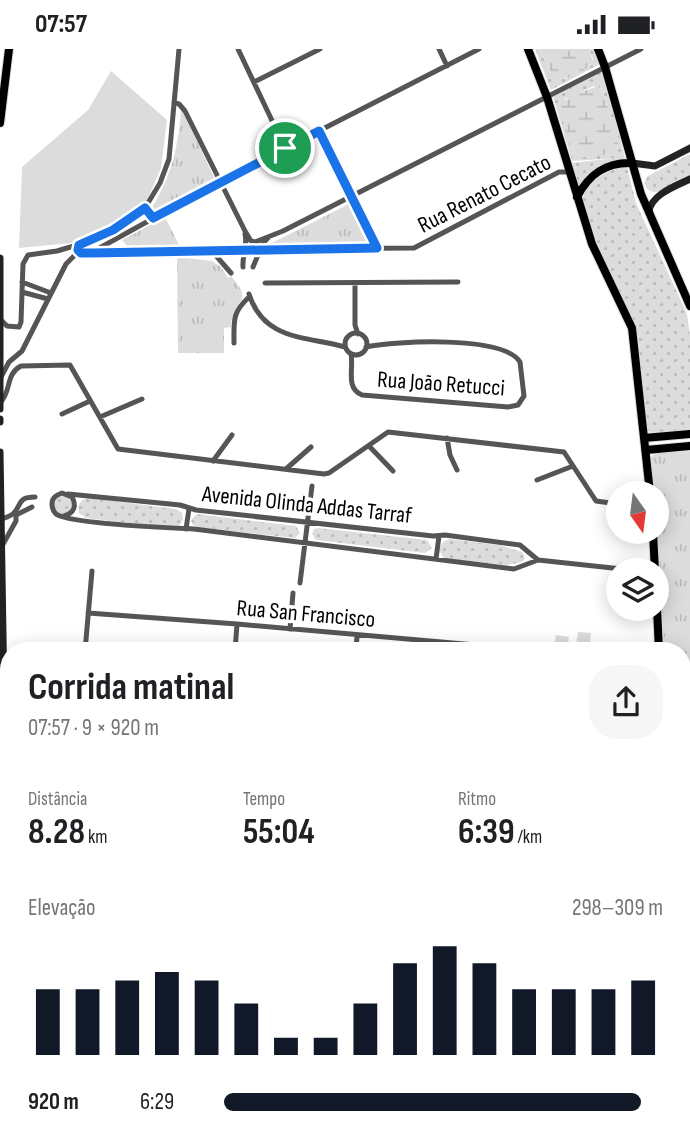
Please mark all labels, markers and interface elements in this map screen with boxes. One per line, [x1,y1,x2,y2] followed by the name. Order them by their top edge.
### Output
[35,9,87,40] text: 07:57
[255,118,315,178] pin
[266,129,304,167] icon: arrive
[413,148,556,239] street label: Rua Renato Cecato
[376,366,506,402] street label: Rua João Retucci
[200,480,413,530] street label: Avenida Olinda Addas Tarraf
[606,481,668,544] north arrow
[606,481,669,621] map controls
[606,558,669,621] button: layers
[235,594,376,634] street label: Rua San Francisco
[28,665,234,710] text: Corrida matinal
[589,665,663,739] button: share
[28,714,159,742] text: 07:57 · 9 × 920 m
[28,788,87,811] text: Distância
[243,788,285,811] text: Tempo
[458,788,496,811] text: Ritmo
[28,811,85,854] text: 8.28
[243,811,314,854] text: 55:04
[458,811,515,854] text: 6:39
[85,826,107,849] text: km
[515,826,542,849] text: /km
[28,894,96,922] text: Elevação
[572,894,663,922] text: 298–309 m
[28,1088,79,1116] text: 920 m
[140,1088,174,1116] text: 6:29

